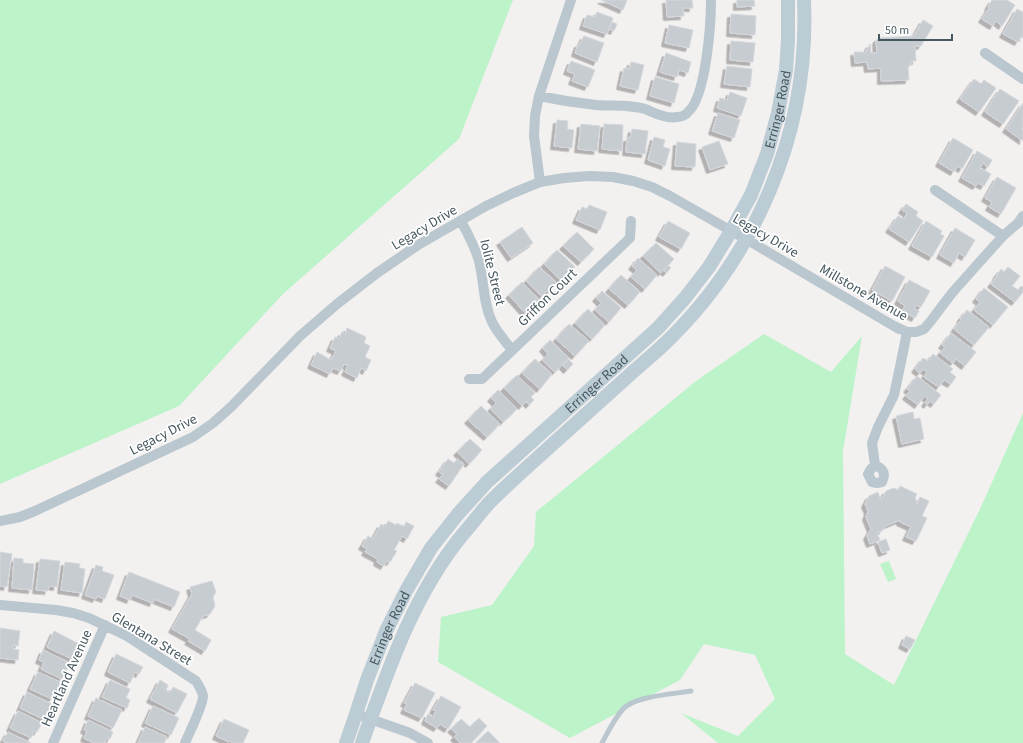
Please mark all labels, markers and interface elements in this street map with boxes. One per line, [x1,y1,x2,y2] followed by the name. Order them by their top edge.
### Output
[879,16,952,42] scale bar
[885,22,909,39] text: 50 m
[760,69,797,151] street label: Erringer Road
[388,200,461,255] street label: Legacy Drive
[729,209,802,263] street label: Legacy Drive
[474,237,510,308] street label: Iolite Street
[816,259,911,326] street label: Millstone Avenue
[514,264,582,331] street label: Griffon Court
[561,350,633,419] street label: Erringer Road
[126,409,201,460] street label: Legacy Drive
[365,588,415,668] street label: Erringer Road
[107,607,196,671] street label: Glentana Street
[37,627,97,730] street label: Heartland Avenue

